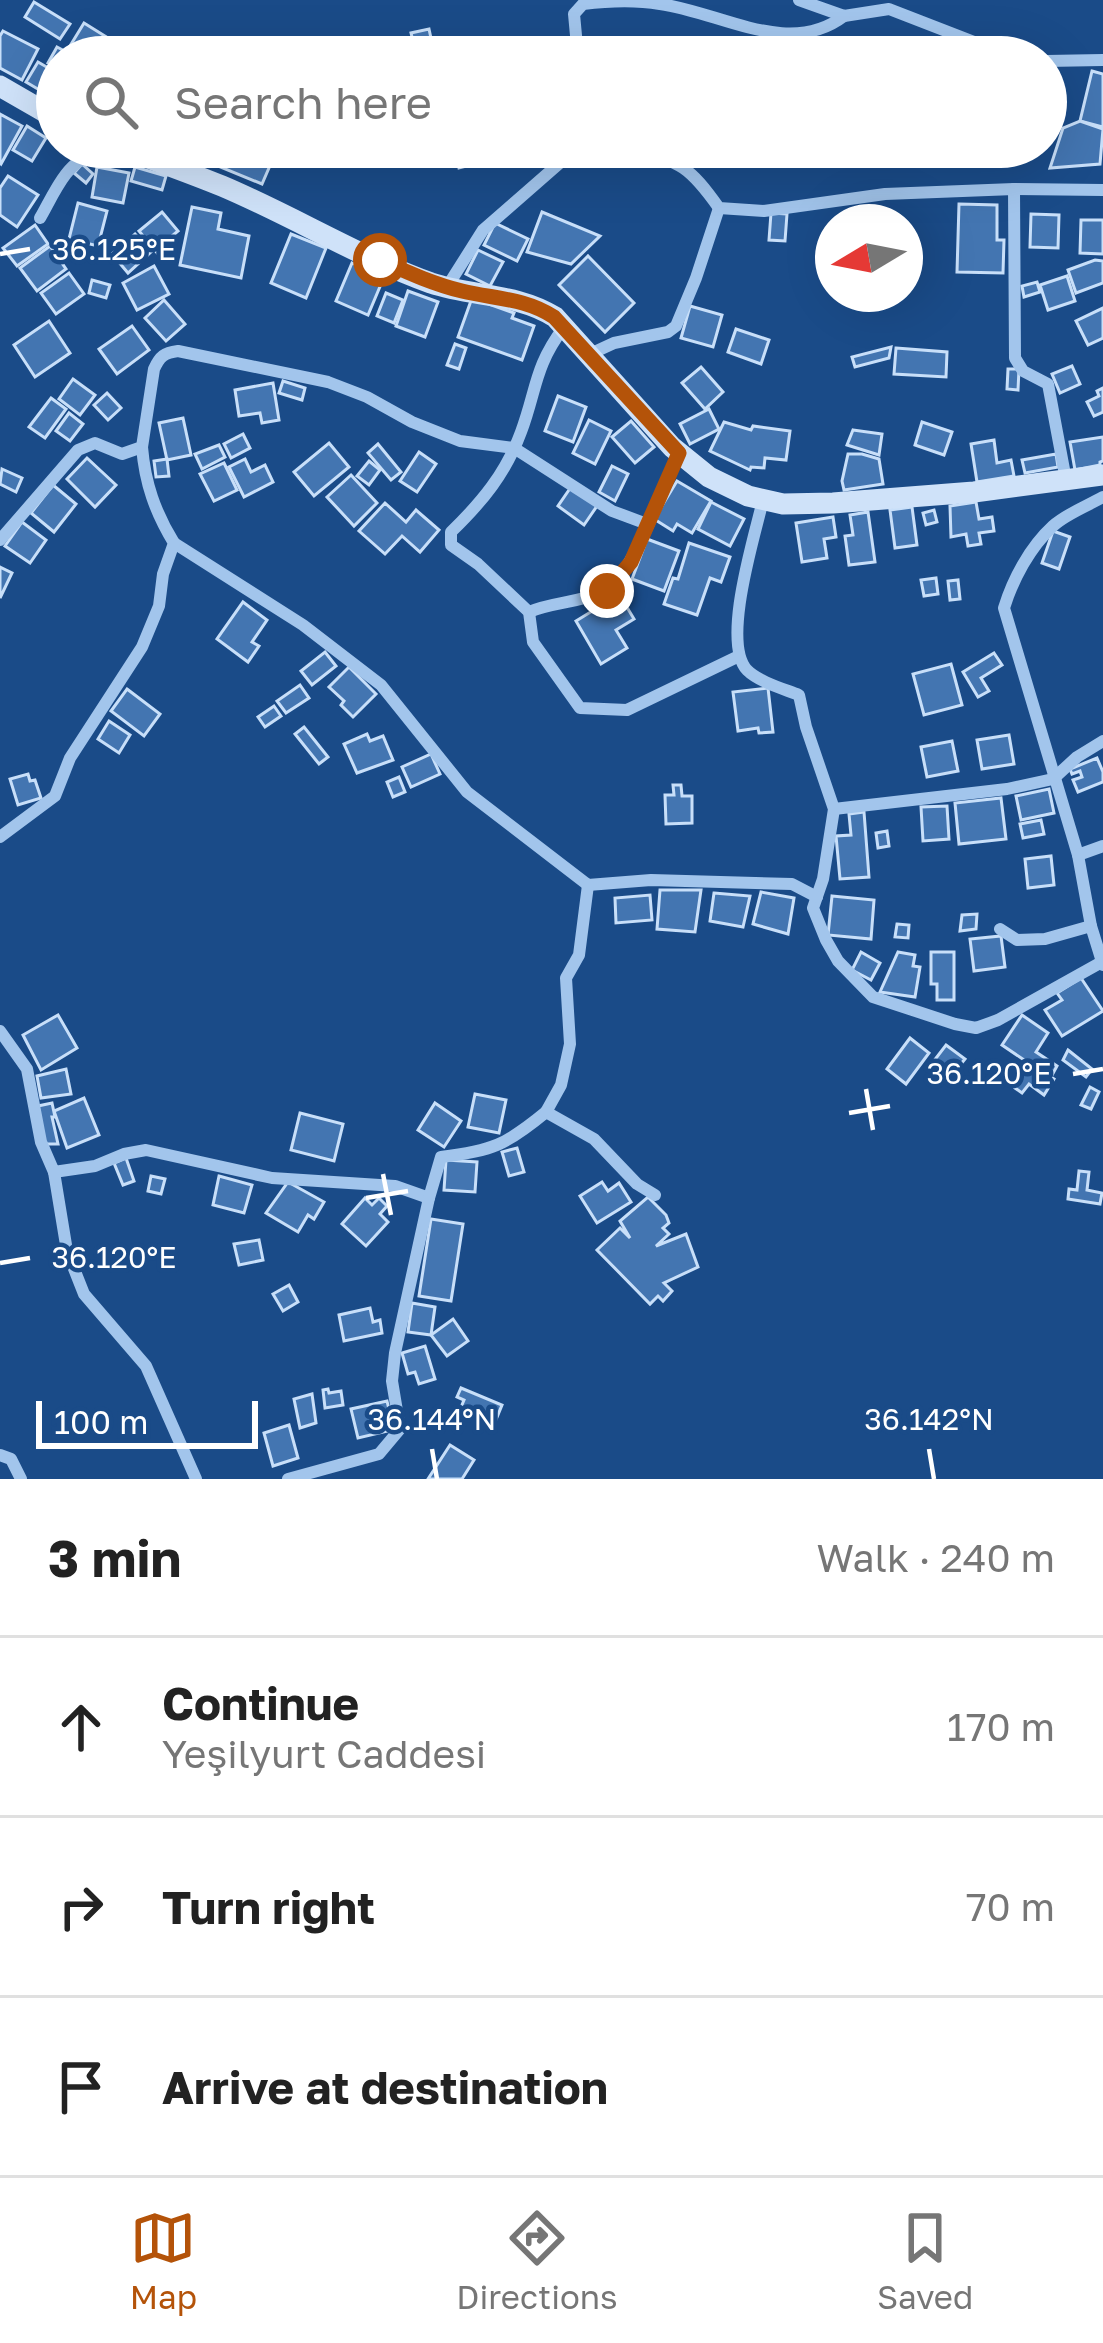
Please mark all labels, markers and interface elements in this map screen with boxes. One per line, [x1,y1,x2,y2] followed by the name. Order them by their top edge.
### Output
[36,36,1067,168] search box
[78,69,144,135] icon: search
[174,75,432,129] text: Search here
[815,204,923,312] north arrow
[52,231,176,267] text: 36.125°E
[353,233,407,287] route start
[580,564,634,618] route end
[926,1055,1052,1091] text: 36.120°E
[51,1239,177,1275] text: 36.120°E
[36,1395,258,1448] scale bar
[368,1401,496,1437] text: 36.144°N
[864,1401,994,1437] text: 36.142°N
[54,1402,148,1441] text: 100 m
[48,1527,181,1588] text: 3 min
[817,1534,1055,1581] text: Walk · 240 m
[162,1676,359,1730] text: Continue
[48,1694,114,1760] icon: ahead
[947,1703,1055,1750] text: 170 m
[162,1730,486,1777] text: Yeşilyurt Caddesi
[48,1874,114,1940] icon: right
[162,1880,375,1934] text: Turn right
[966,1883,1055,1930] text: 70 m
[48,2054,114,2120] icon: arrive
[162,2060,608,2114] text: Arrive at destination
[130,2205,197,2316] tab: Map
[456,2205,618,2316] tab: Directions
[877,2205,973,2316] tab: Saved

